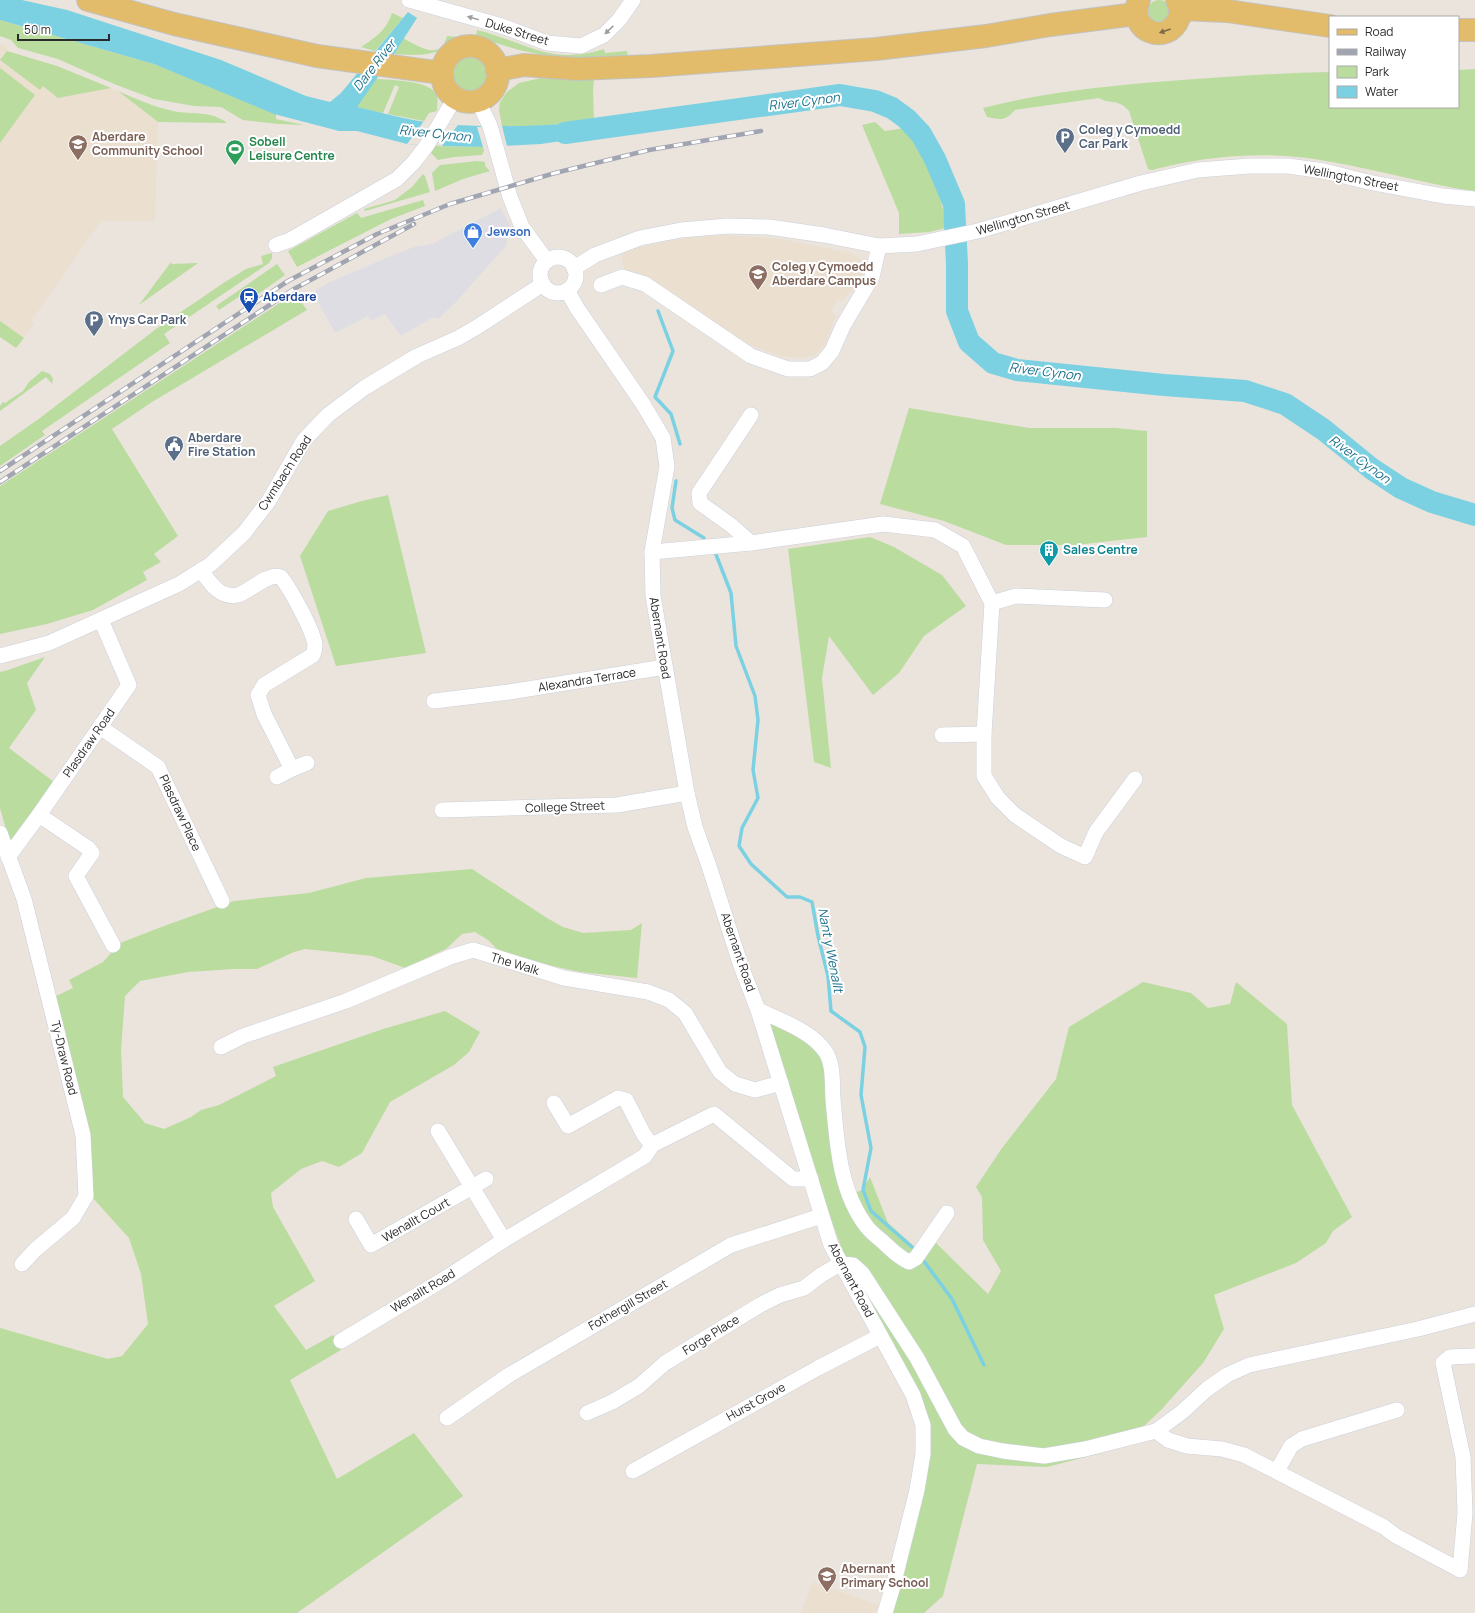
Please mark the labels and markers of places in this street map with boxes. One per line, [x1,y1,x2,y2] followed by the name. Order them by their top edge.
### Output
[1079,121,1181,152] place label: Coleg y Cymoedd Car Park
[1054,126,1076,154] parking icon: Coleg y Cymoedd Car Park
[92,128,203,159] place label: Aberdare Community School
[67,133,89,161] school or university icon: Aberdare Community School
[249,133,335,164] place label: Sobell Leisure Centre
[224,138,246,166] sports icon: Sobell Leisure Centre
[462,221,484,249] shop icon: Jewson
[487,223,531,240] place label: Jewson
[772,258,876,289] place label: Coleg y Cymoedd Aberdare Campus
[747,263,769,291] school or university icon: Coleg y Cymoedd Aberdare Campus
[238,286,260,314] station icon: Aberdare
[263,288,317,305] place label: Aberdare
[83,309,105,337] parking icon: Ynys Car Park
[108,311,187,328] place label: Ynys Car Park
[188,429,255,460] place label: Aberdare Fire Station
[163,434,185,462] public building icon: Aberdare Fire Station
[1038,539,1060,567] building icon: Sales Centre
[1063,541,1138,558] place label: Sales Centre
[841,1560,929,1591] place label: Abernant Primary School
[816,1565,838,1593] school or university icon: Abernant Primary School

